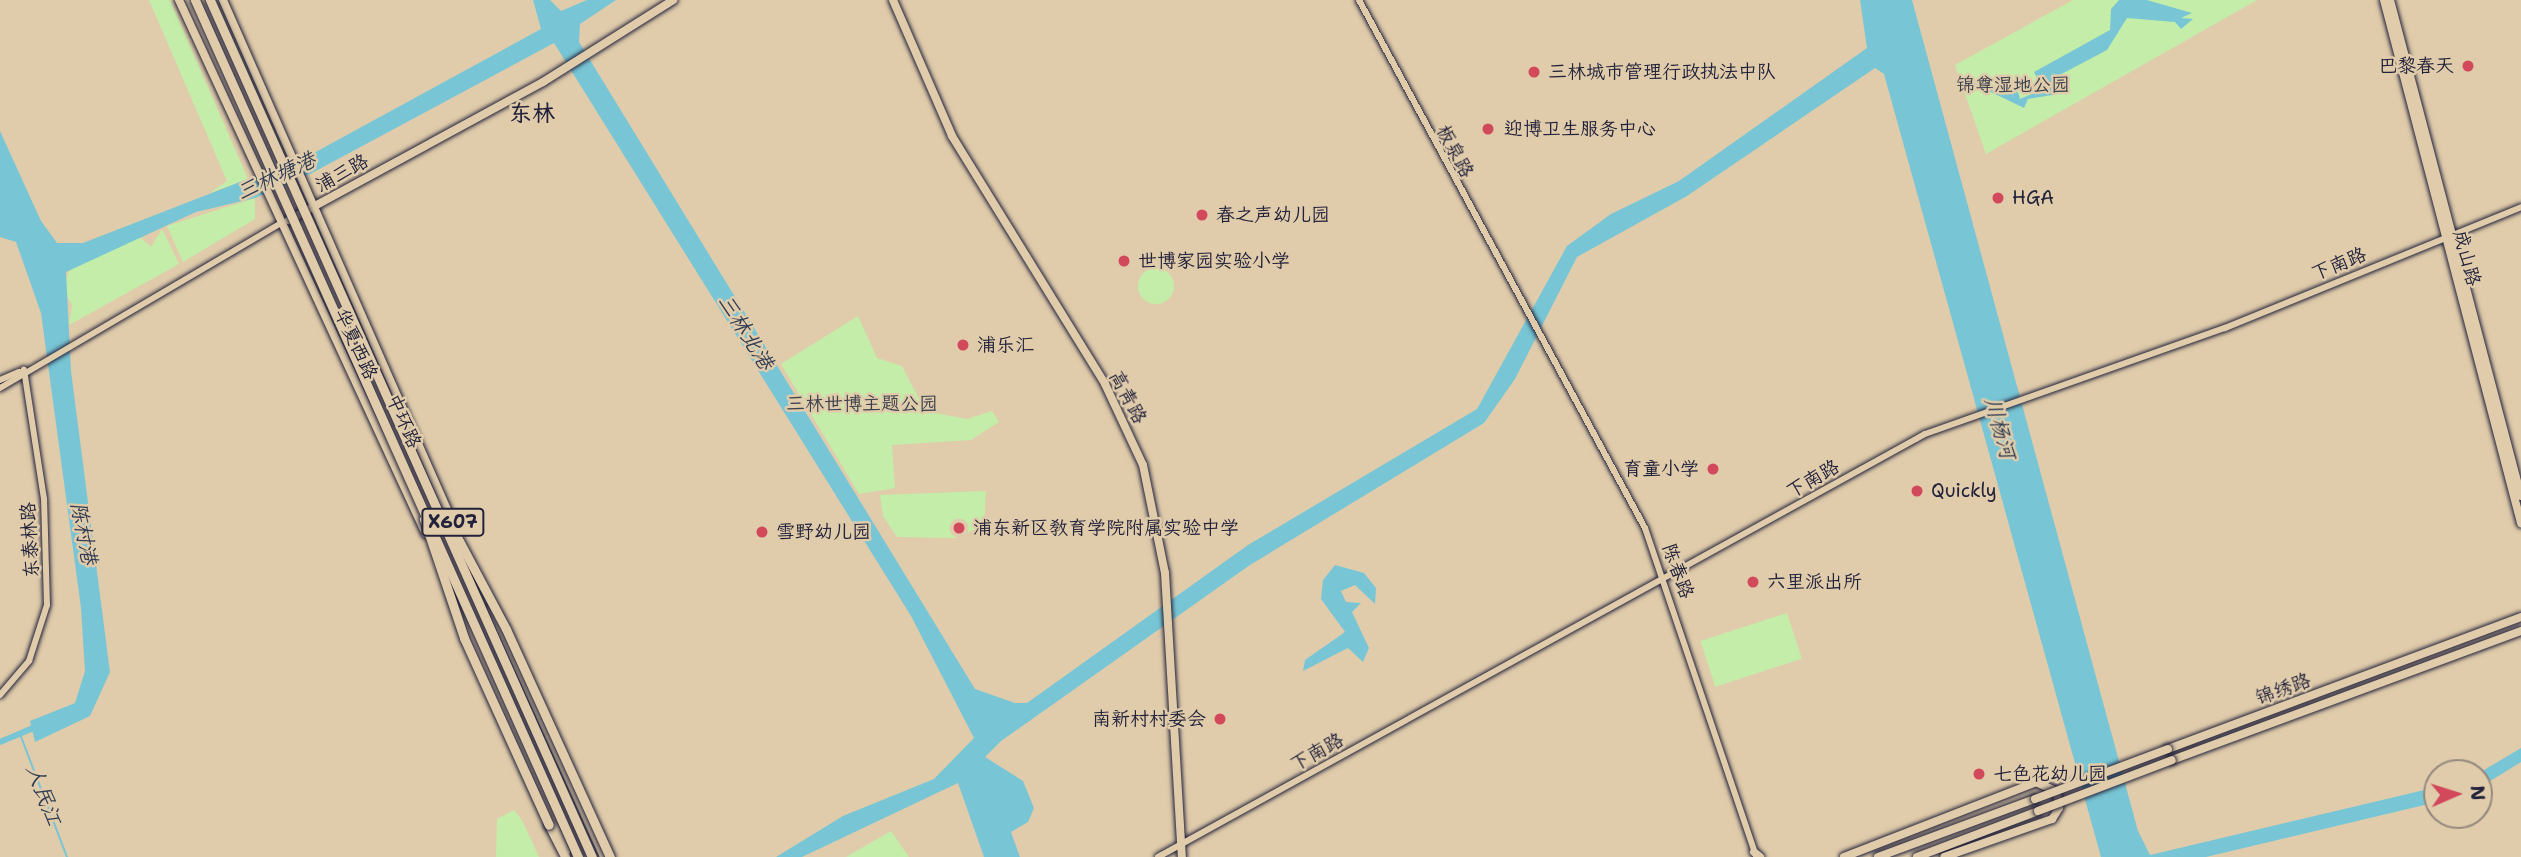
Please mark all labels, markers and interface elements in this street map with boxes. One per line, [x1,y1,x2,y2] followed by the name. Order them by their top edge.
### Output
[2378,55,2454,77] place label: 巴黎春天
[2460,58,2476,74] marker: 巴黎春天
[1548,61,1776,83] place label: 三林城市管理行政执法中队
[1526,64,1542,80] marker: 三林城市管理行政执法中队
[1956,74,2070,96] park label: 锦尊湿地公园
[509,99,555,127] district label: 东林
[1504,118,1656,140] place label: 迎博卫生服务中心
[1478,119,1498,139] marker: 迎博卫生服务中心
[1432,120,1478,182] street label: 板泉路
[233,147,319,205] water label: 三林塘港
[312,149,372,197] street label: 浦三路
[2012,187,2054,209] place label: HGA
[1990,190,2006,206] marker: HGA
[1216,204,1330,226] place label: 春之声幼儿园
[1194,207,1210,223] marker: 春之声幼儿园
[2449,228,2485,288] street label: 成山路
[2308,243,2370,285] street label: 下南路
[1138,250,1290,272] place label: 世博家园实验小学
[1116,253,1132,269] marker: 世博家园实验小学
[713,290,779,374] water label: 三林北港
[330,305,382,383] street label: 华夏西路
[977,334,1034,356] place label: 浦乐汇
[955,337,971,353] marker: 浦乐汇
[1105,366,1151,428] street label: 高青路
[382,390,426,452] street label: 中环路
[786,393,938,415] park label: 三林世博主题公园
[1979,394,2021,462] water label: 川杨河
[1783,455,1843,503] street label: 下南路
[1623,458,1699,480] place label: 育童小学
[1705,461,1721,477] marker: 育童小学
[1931,480,1997,502] place label: Quickly
[1909,483,1925,499] marker: Quickly
[66,500,102,566] water label: 陈村港
[17,501,43,579] street label: 东泰林路
[420,508,486,536] road number: X607
[973,517,1239,539] place label: 浦东新区教育学院附属实验中学
[951,520,967,536] marker: 浦东新区教育学院附属实验中学
[776,521,871,543] place label: 雪野幼儿园
[754,524,770,540] marker: 雪野幼儿园
[1658,540,1698,602] street label: 陈春路
[1767,571,1862,593] place label: 六里派出所
[1745,574,1761,590] marker: 六里派出所
[2252,669,2314,709] street label: 锦绣路
[1092,708,1206,730] place label: 南新村村委会
[1212,711,1228,727] marker: 南新村村委会
[1287,728,1347,776] street label: 下南路
[2423,759,2493,829] north arrow
[21,761,67,829] water label: 人民江
[1993,763,2107,785] place label: 七色花幼儿园
[1971,766,1987,782] marker: 七色花幼儿园
[2465,785,2490,801] text: N

